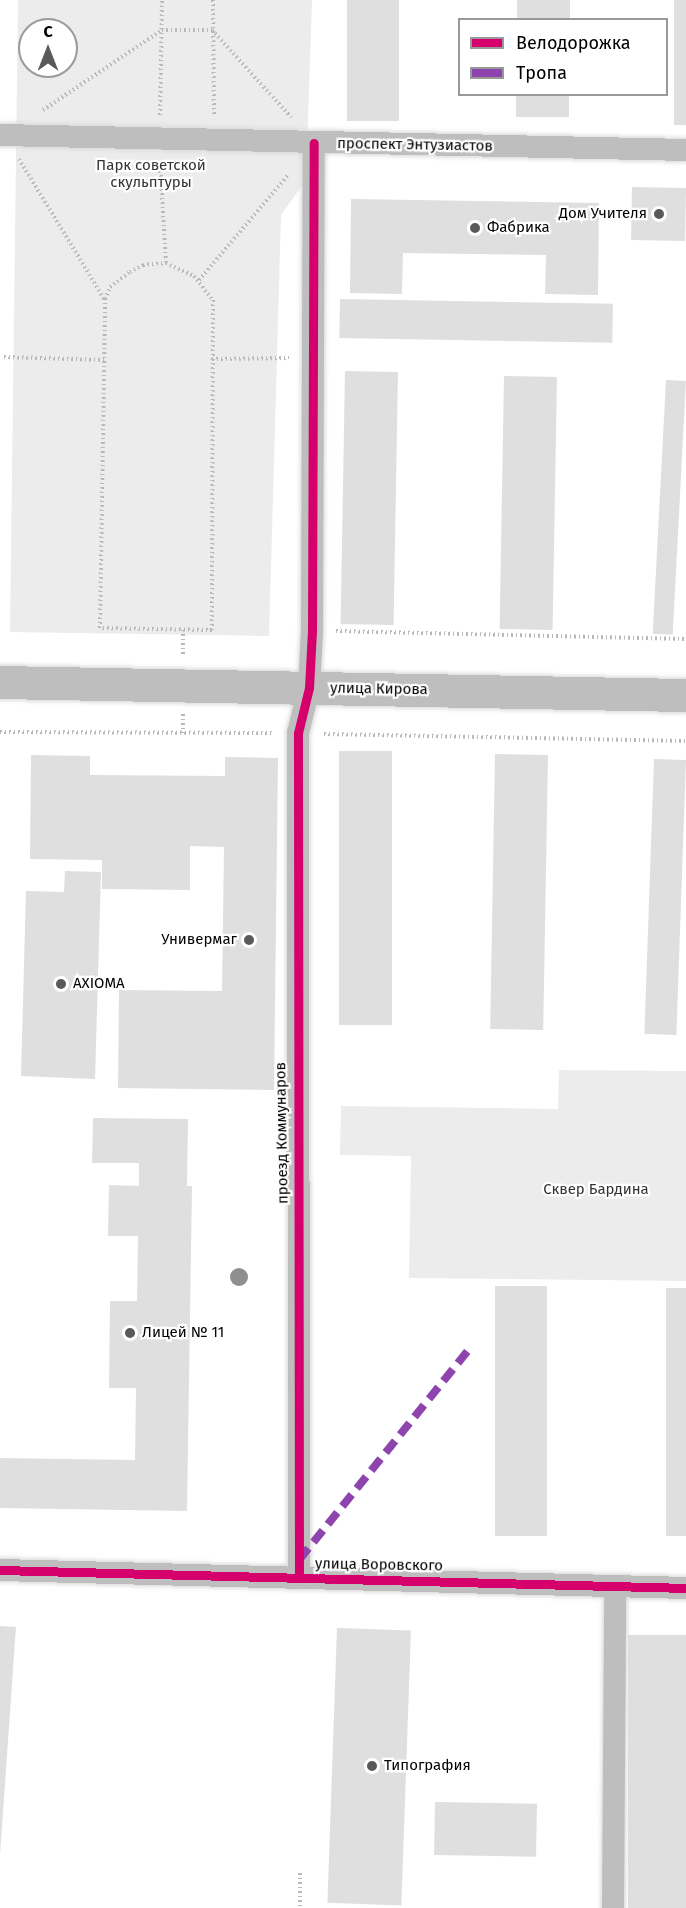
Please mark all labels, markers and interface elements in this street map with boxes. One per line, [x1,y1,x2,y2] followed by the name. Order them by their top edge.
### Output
[18,18,78,78] north arrow
[458,18,668,96] legend
[43,22,53,41] text: С
[516,32,631,54] text: Велодорожка
[516,62,567,84] text: Тропа
[337,135,493,155] street label: проспект Энтузиастов
[96,156,206,191] park label: Парк советской скульптуры
[559,205,647,223] place label: Дом Учителя
[652,207,666,221] marker: Дом Учителя
[487,219,550,237] place label: Фабрика
[468,221,482,235] marker: Фабрика
[330,679,428,699] street label: улица Кирова
[161,931,237,949] place label: Универмаг
[242,933,256,947] marker: Универмаг
[73,975,125,993] place label: AXIOMA
[54,977,68,991] marker: AXIOMA
[272,1062,292,1204] street label: проезд Коммунаров
[543,1181,649,1199] park label: Сквер Бардина
[142,1324,224,1342] place label: Лицей № 11
[123,1326,137,1340] marker: Лицей № 11
[315,1555,443,1575] street label: улица Воровского
[384,1757,471,1775] place label: Типография
[365,1759,379,1773] marker: Типография

